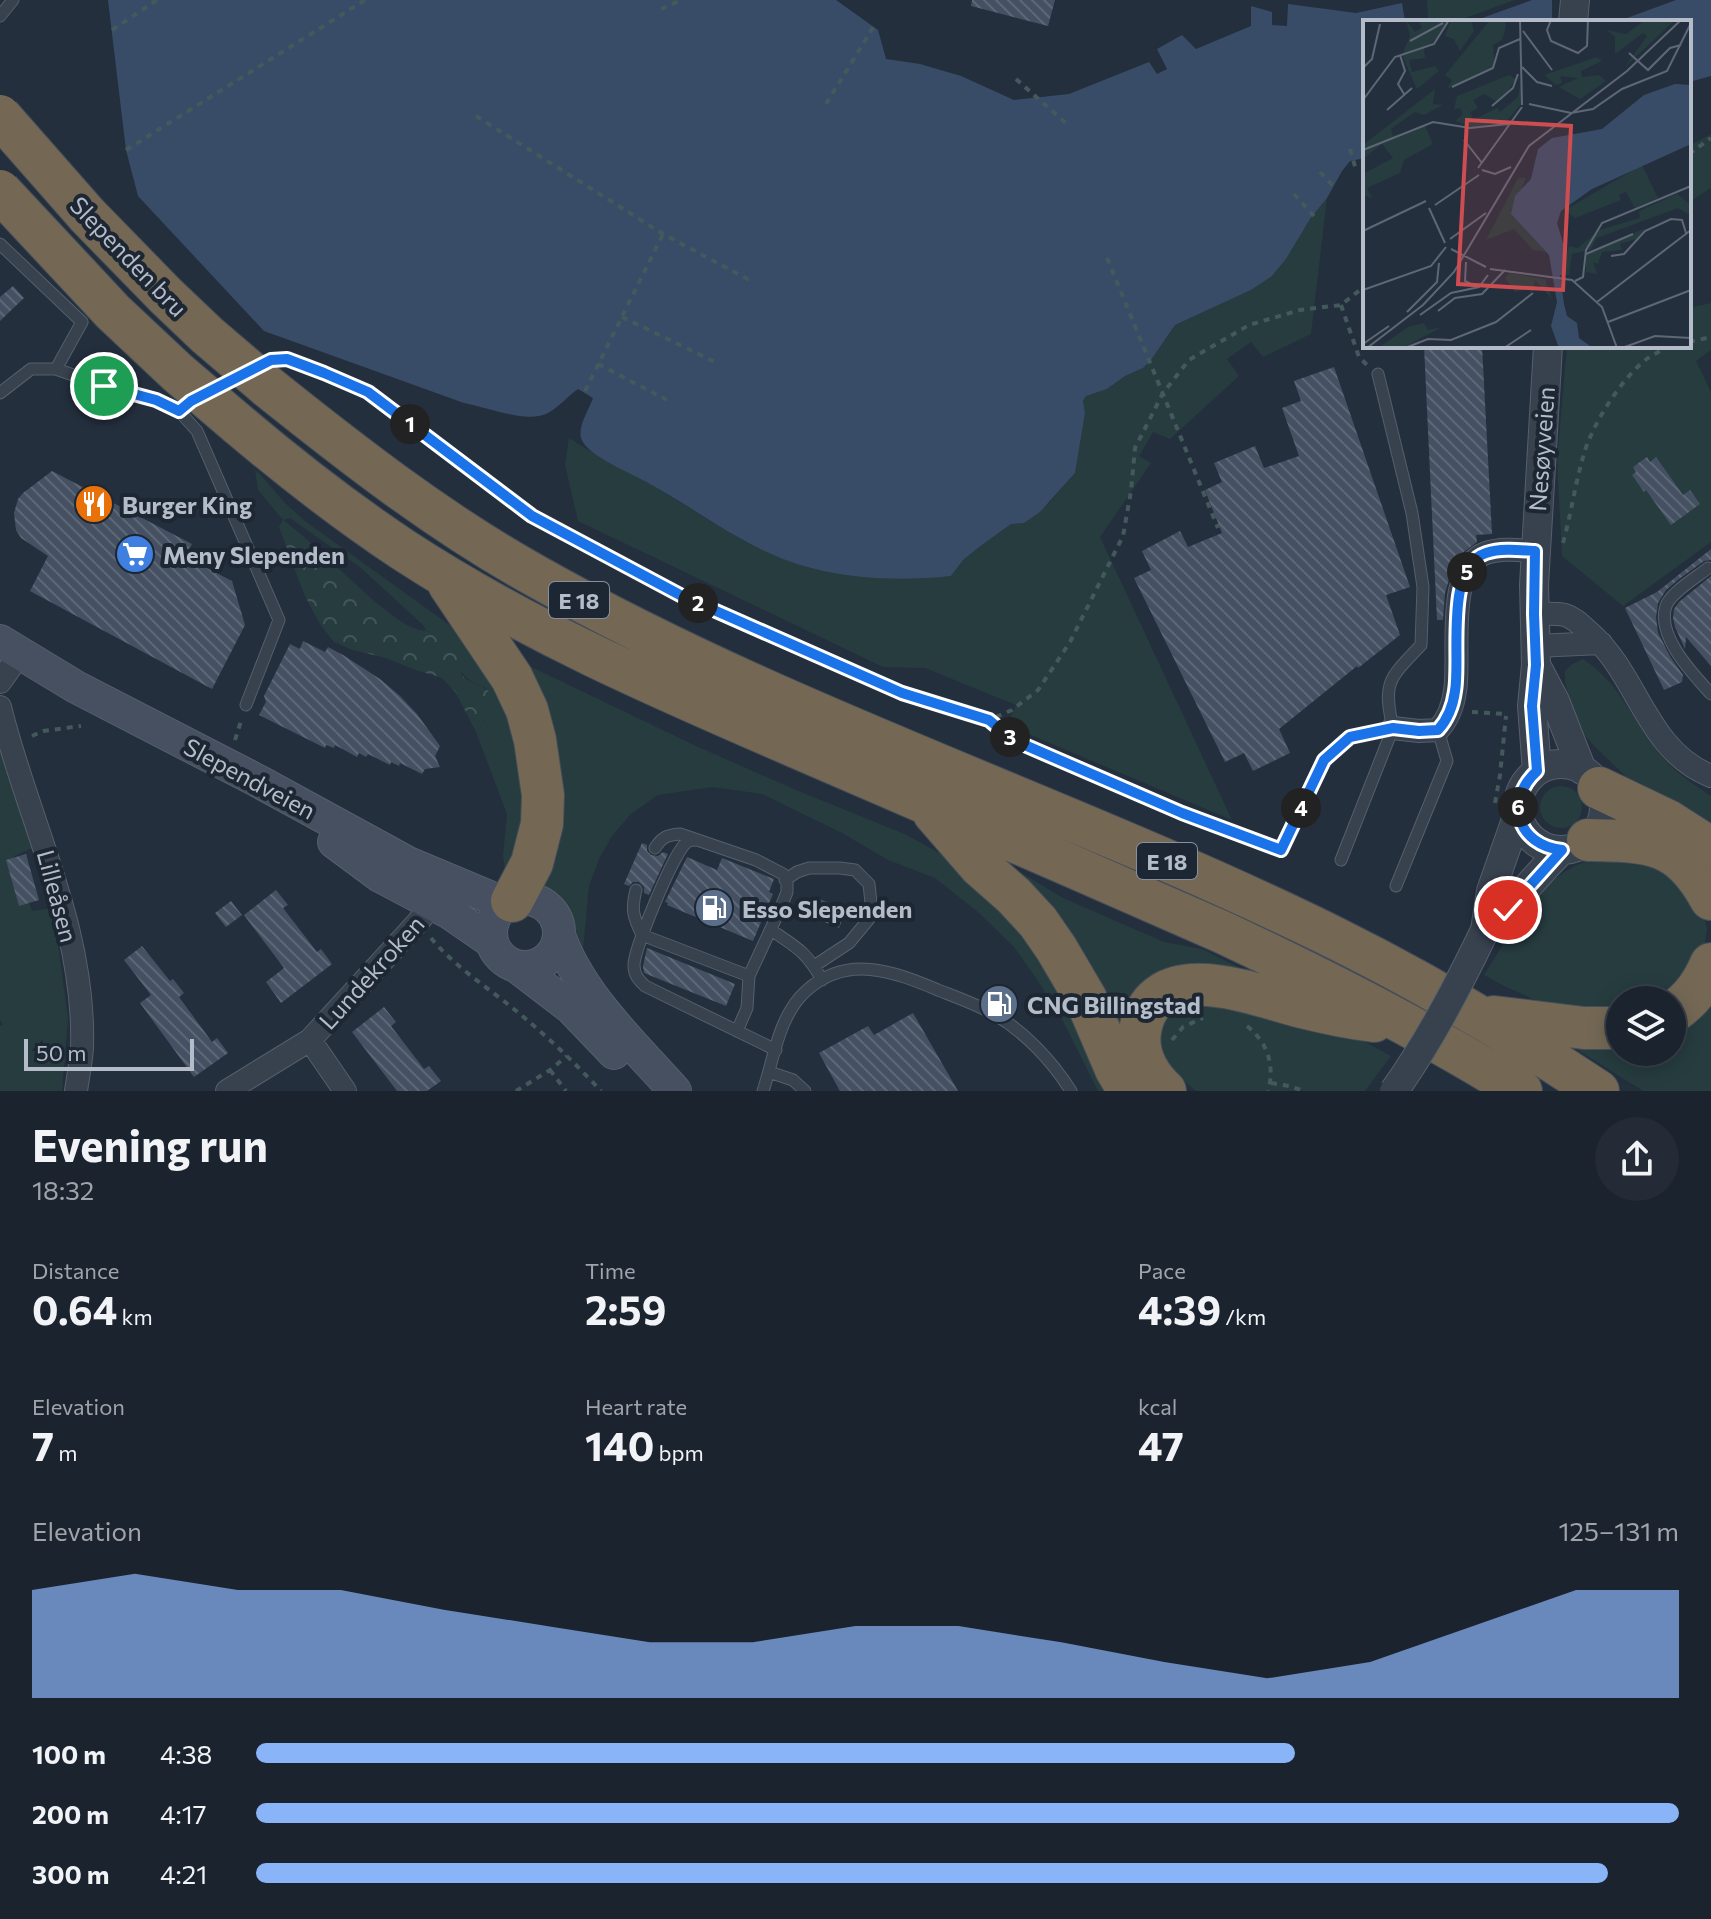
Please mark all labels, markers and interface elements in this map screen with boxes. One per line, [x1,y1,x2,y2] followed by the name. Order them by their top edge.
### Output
[1363,20,1691,348] inset map
[65,190,193,322] street label: Slependen bru
[70,352,138,420] pin
[82,364,126,408] icon: arrive
[1522,386,1560,512] street label: Nesøyveien
[390,404,430,444] pin: 1
[405,410,415,437] text: 1
[73,483,115,525] restaurant icon: Burger King
[122,490,252,519] place label: Burger King
[114,533,156,575] supermarket icon: Meny Slependen
[163,540,345,569] place label: Meny Slependen
[1447,552,1487,592] pin: 5
[1461,558,1473,585] text: 5
[549,582,609,618] road number: E 18
[678,583,718,623] pin: 2
[692,589,704,616] text: 2
[990,717,1030,757] pin: 3
[1004,723,1016,750] text: 3
[179,731,321,825] street label: Slependveien
[1498,787,1538,827] pin: 6
[1281,788,1321,828] pin: 4
[1511,793,1525,820] text: 6
[1294,794,1308,821] text: 4
[1137,843,1197,879] road number: E 18
[32,847,84,945] street label: Lilleåsen
[1474,876,1542,944] pin
[693,887,735,929] fuel station icon: Esso Slependen
[1486,888,1530,932] icon: check
[742,894,912,923] place label: Esso Slependen
[312,909,430,1035] street label: Lundekroken
[978,983,1020,1025] fuel station icon: CNG Billingstad
[1606,986,1686,1066] map controls
[1606,986,1686,1066] button: layers
[1027,990,1201,1019] place label: CNG Billingstad
[24,1035,194,1071] scale bar
[36,1039,86,1066] text: 50 m
[32,1117,268,1171] text: Evening run
[1595,1117,1679,1201] button: share
[32,1174,94,1205] text: 18:32
[32,1257,119,1284] text: Distance
[585,1257,636,1284] text: Time
[1138,1257,1186,1284] text: Pace
[32,1284,117,1333] text: 0.64
[585,1284,666,1333] text: 2:59
[1138,1284,1221,1333] text: 4:39
[117,1303,153,1330] text: km
[1221,1303,1266,1330] text: /km
[32,1393,125,1420] text: Elevation
[585,1393,687,1420] text: Heart rate
[1138,1393,1177,1420] text: kcal
[32,1420,54,1469] text: 7
[585,1420,654,1469] text: 140
[1138,1420,1184,1469] text: 47
[54,1439,77,1466] text: m
[654,1439,704,1466] text: bpm
[32,1515,142,1546] text: Elevation
[1558,1515,1679,1546] text: 125–131 m
[32,1738,106,1769] text: 100 m
[160,1738,212,1769] text: 4:38
[32,1798,109,1829] text: 200 m
[160,1798,207,1829] text: 4:17
[32,1858,109,1889] text: 300 m
[160,1858,207,1889] text: 4:21

